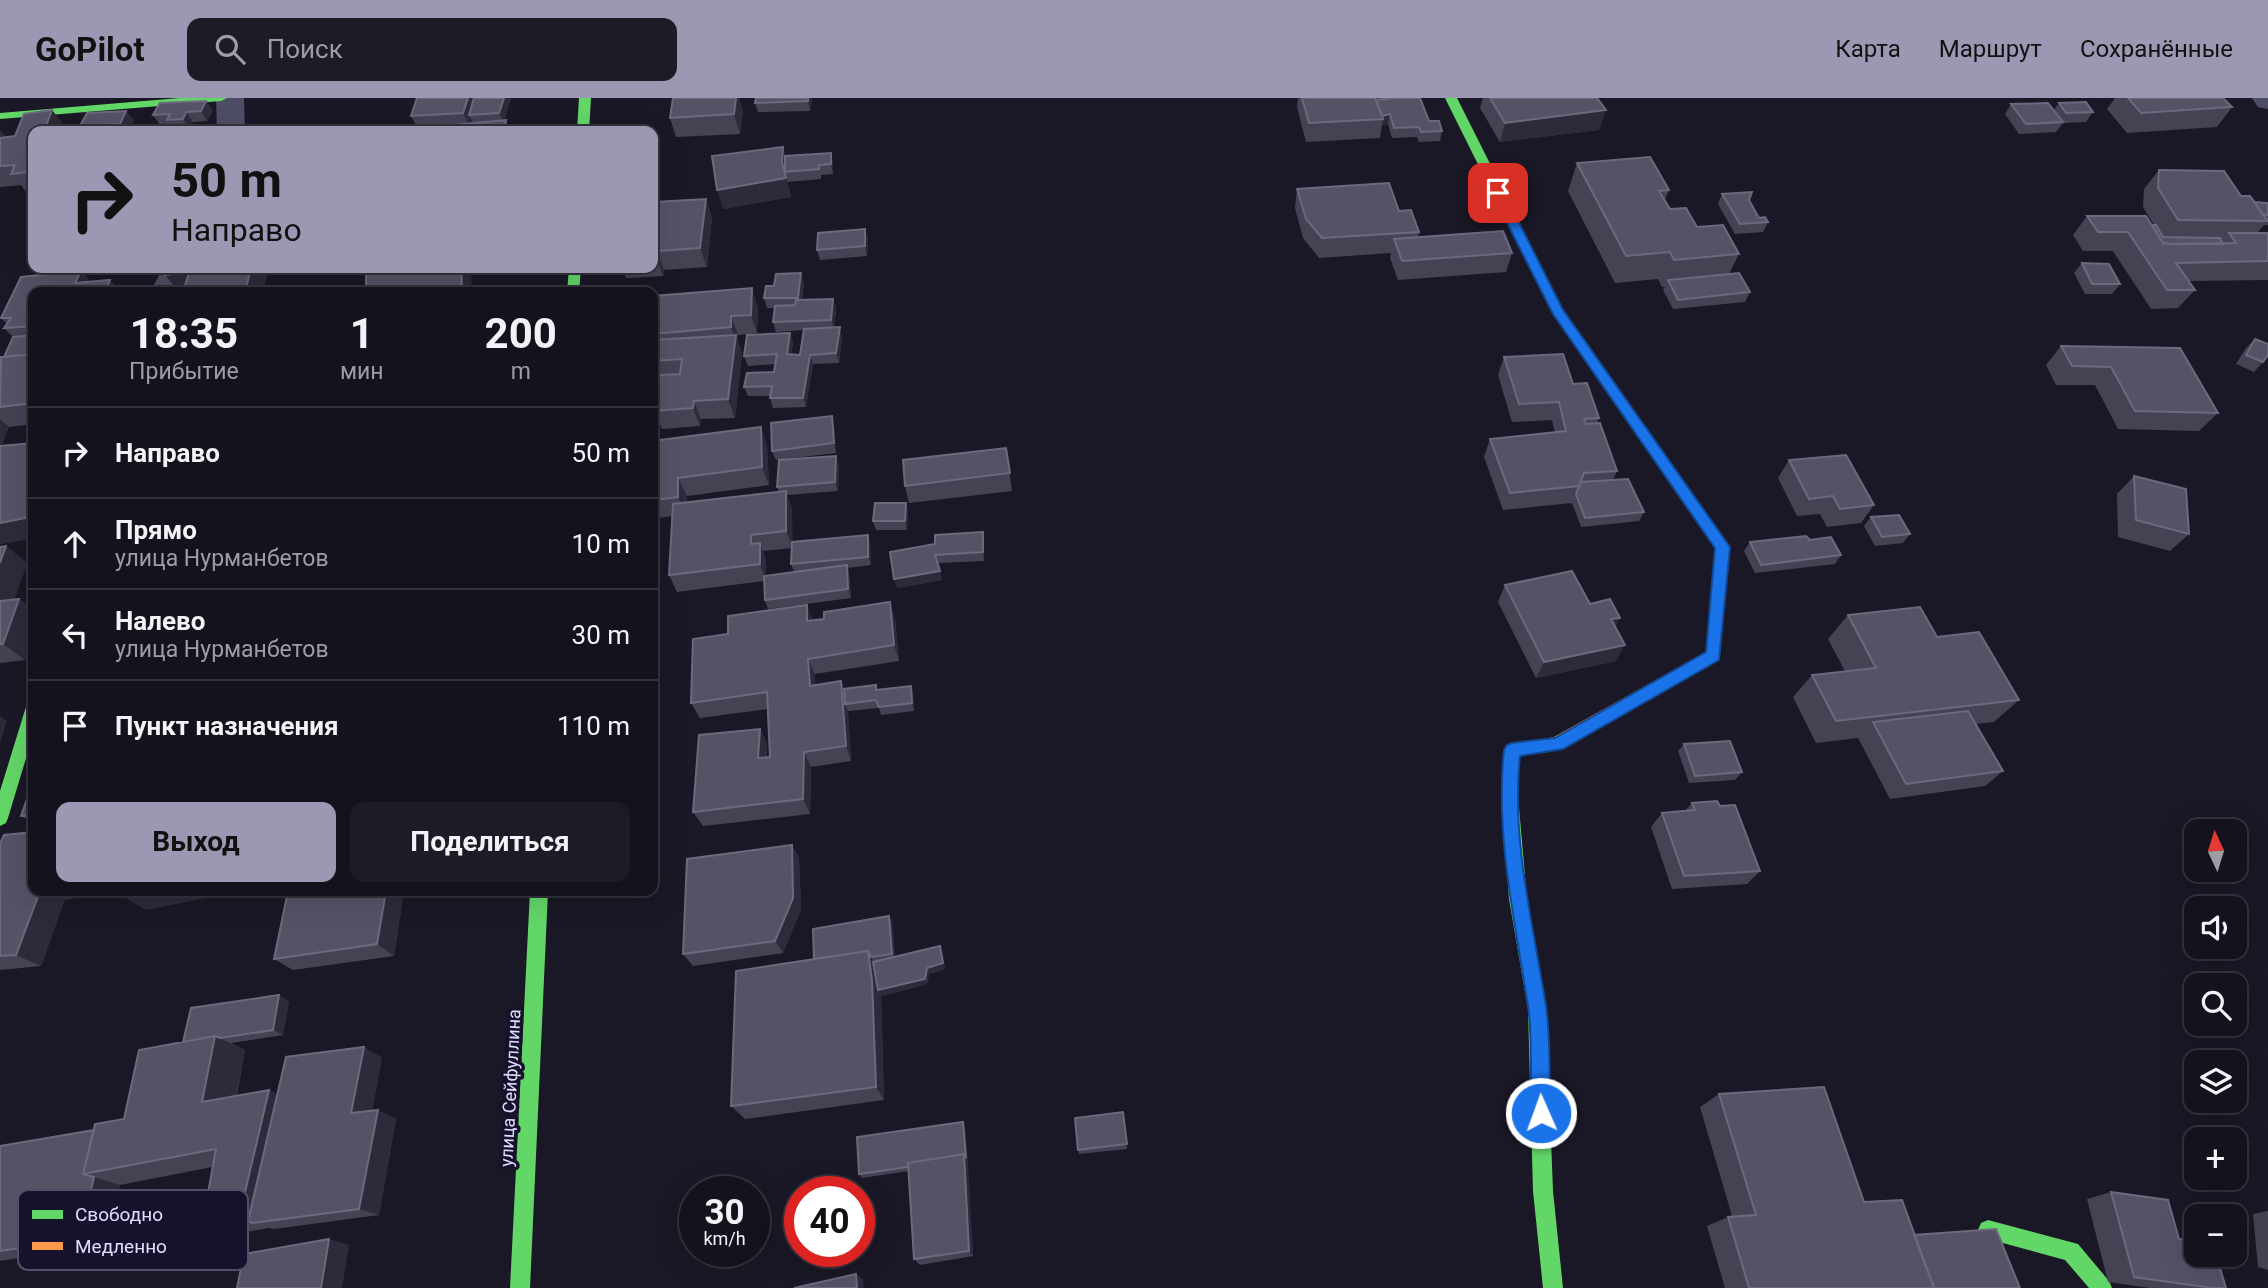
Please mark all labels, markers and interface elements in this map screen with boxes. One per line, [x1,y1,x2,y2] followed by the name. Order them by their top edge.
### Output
[187,18,677,81] search box
[35,30,145,69] text: GoPilot
[211,30,249,68] icon: search
[267,34,343,64] text: Поиск
[1835,35,1901,63] text: Карта
[1939,35,2042,63] text: Маршрут
[2080,35,2233,63] text: Сохранённые
[171,152,282,209] text: 50 m
[56,154,147,245] icon: right
[1468,163,1528,223] pin
[1479,174,1517,212] icon: arrive
[171,211,302,249] text: Направо
[130,309,238,358] text: 18:35
[350,309,374,358] text: 1
[485,309,557,358] text: 200
[129,358,239,385] text: Прибытие
[340,358,384,385] text: мин
[511,358,531,385] text: m
[56,434,94,472] icon: right
[115,438,220,468] text: Направо
[572,438,630,468] text: 50 m
[115,515,197,545] text: Прямо
[56,525,94,563] icon: ahead
[572,529,630,559] text: 10 m
[115,545,329,572] text: улица Нурманбетов
[115,606,205,636] text: Налево
[56,616,94,654] icon: left
[572,620,630,650] text: 30 m
[115,636,329,663] text: улица Нурманбетов
[56,707,94,745] icon: arrive
[115,711,339,741] text: Пункт назначения
[557,711,630,741] text: 110 m
[56,802,336,882] button: Выход
[350,802,630,882] button: Поделиться
[2184,819,2247,882] north arrow
[2184,819,2247,1267] map controls
[2184,896,2247,959] button: sound
[2184,973,2247,1036] button: search
[495,1009,525,1167] street label: улица Сейфуллина
[2184,1050,2247,1113] button: layers
[1504,1076,1578,1150] position arrow
[2184,1127,2247,1190] button: +
[784,1176,875,1267] speed limit sign: 40
[18,1190,248,1270] legend
[704,1192,745,1233] text: 30
[75,1203,163,1226] text: Свободно
[2184,1204,2247,1267] button: −
[703,1228,746,1249] text: km/h
[75,1235,167,1258] text: Медленно

